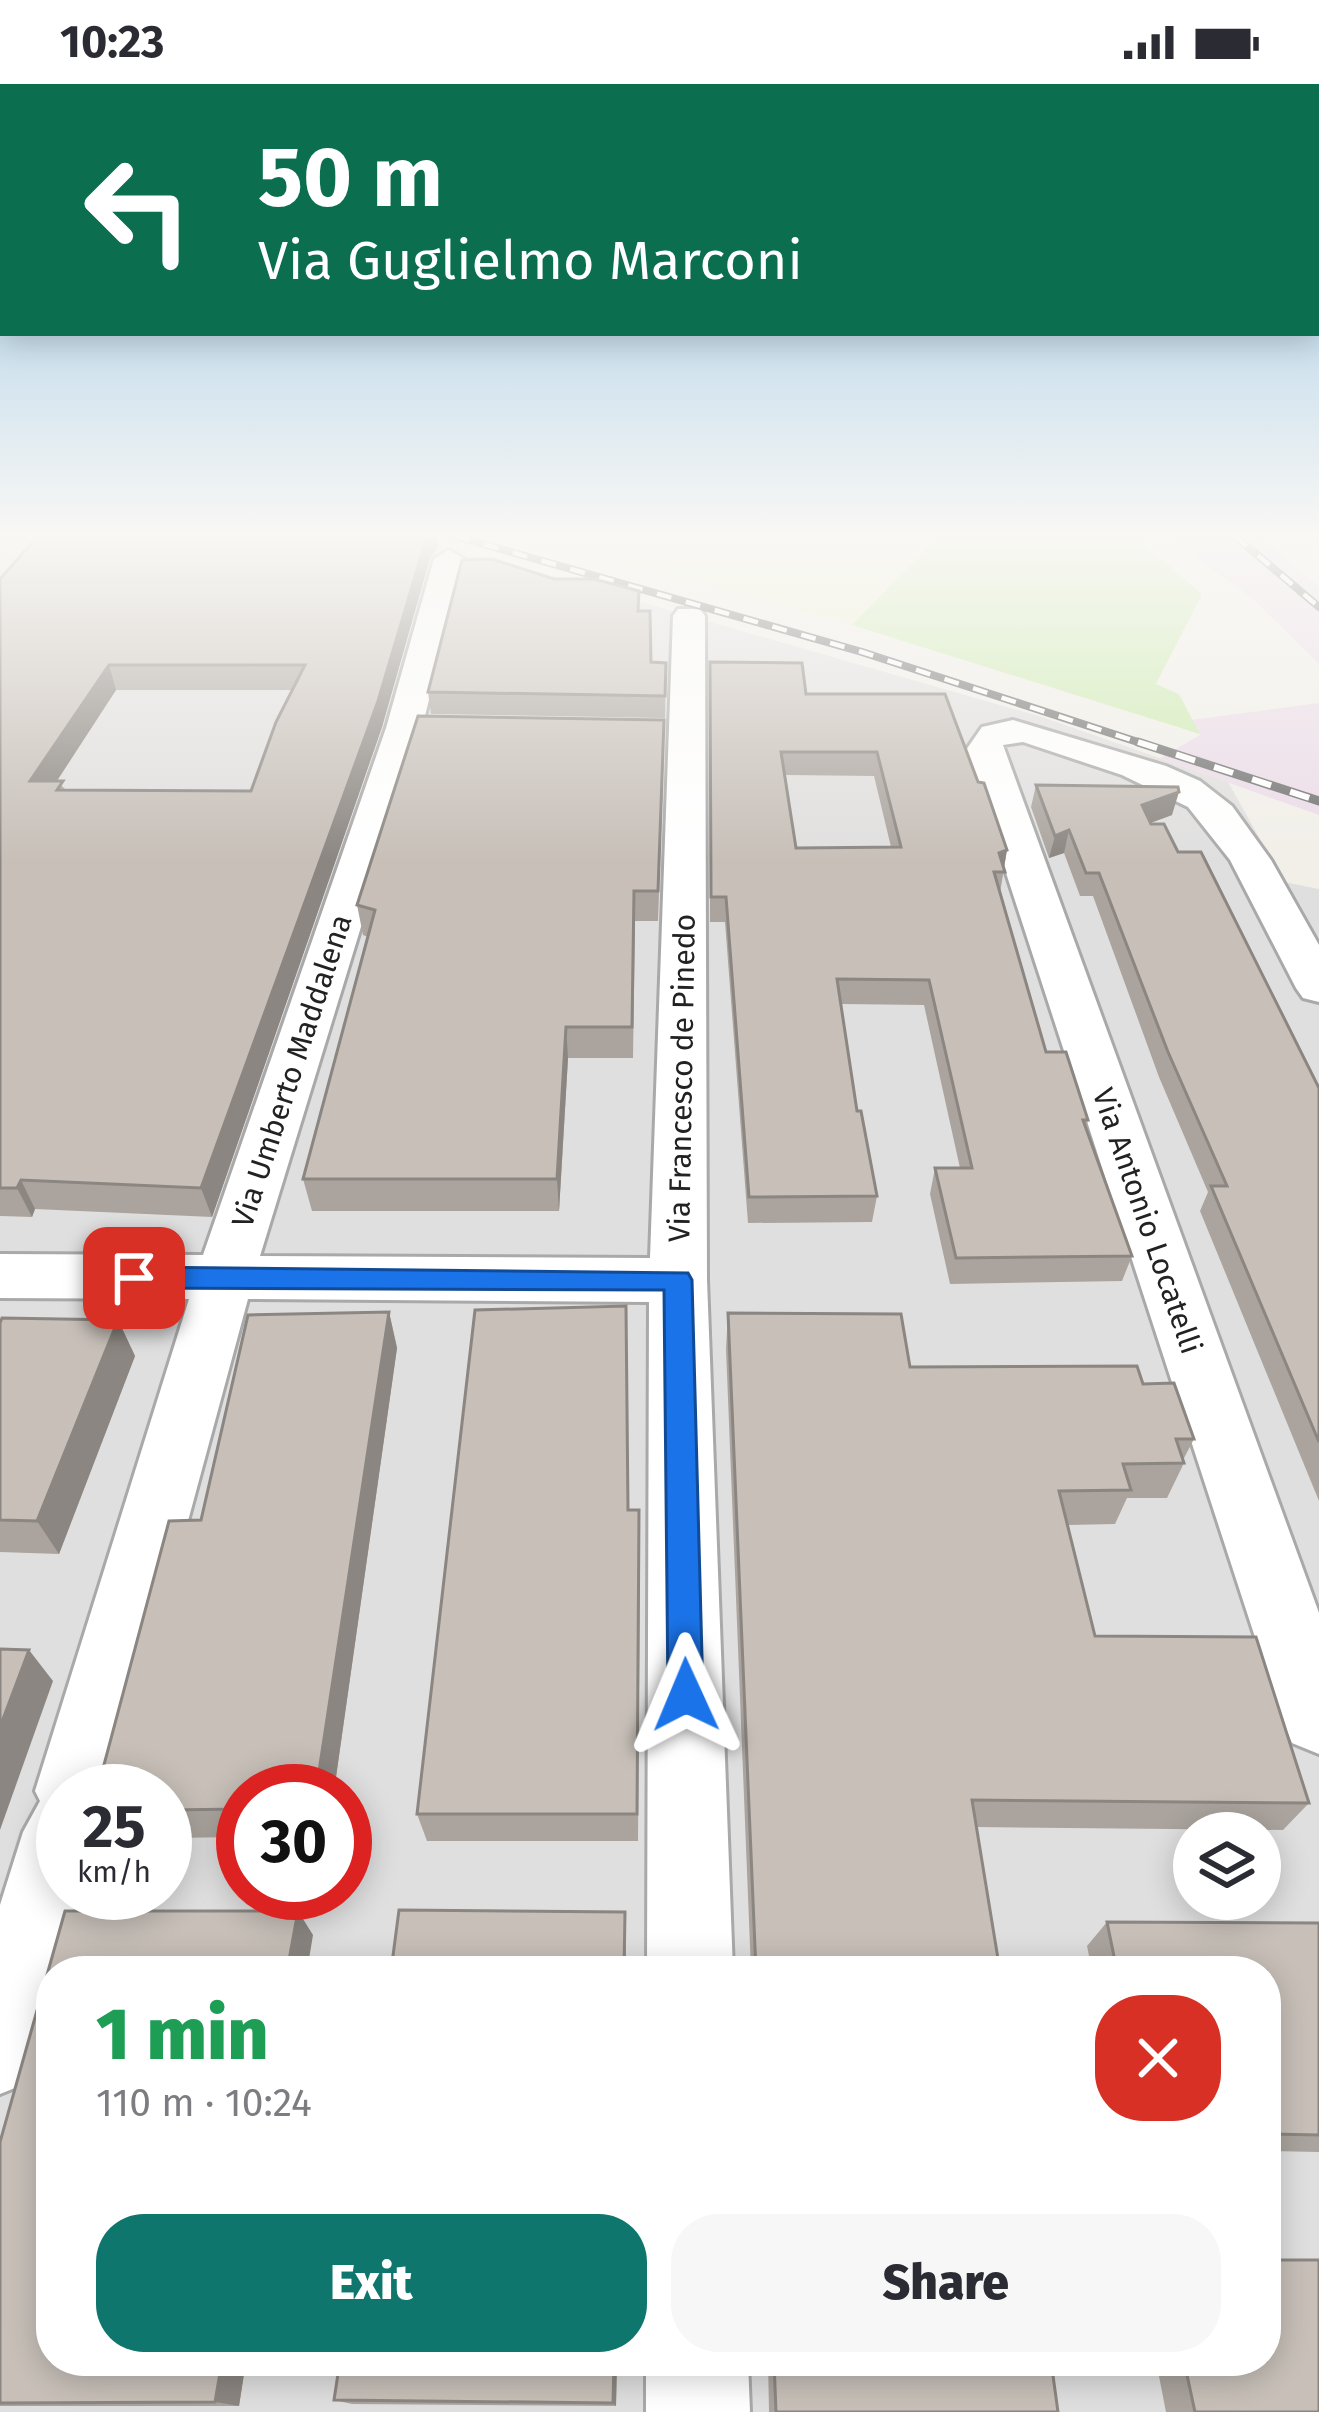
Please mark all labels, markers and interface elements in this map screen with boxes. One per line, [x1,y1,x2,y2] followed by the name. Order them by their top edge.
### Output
[60,15,164,69] text: 10:23
[258,127,443,228] text: 50 m
[60,132,216,288] icon: left
[258,229,803,293] text: Via Guglielmo Marconi
[224,910,360,1232] street label: Via Umberto Maddalena
[661,914,703,1242] street label: Via Francesco de Pinedo
[1085,1084,1209,1358] street label: Via Antonio Locatelli
[83,1227,185,1329] pin
[101,1245,167,1311] icon: arrive
[623,1632,749,1758] position arrow
[216,1764,372,1920] speed limit sign: 30
[82,1791,146,1863] text: 25
[1173,1812,1281,1920] map controls
[1173,1812,1281,1920] button: layers
[77,1854,151,1890] text: km/h
[96,1992,269,2078] text: 1 min
[1095,1995,1221,2121] button: close
[96,2080,312,2126] text: 110 m · 10:24
[96,2214,647,2352] button: Exit
[671,2214,1221,2352] button: Share

